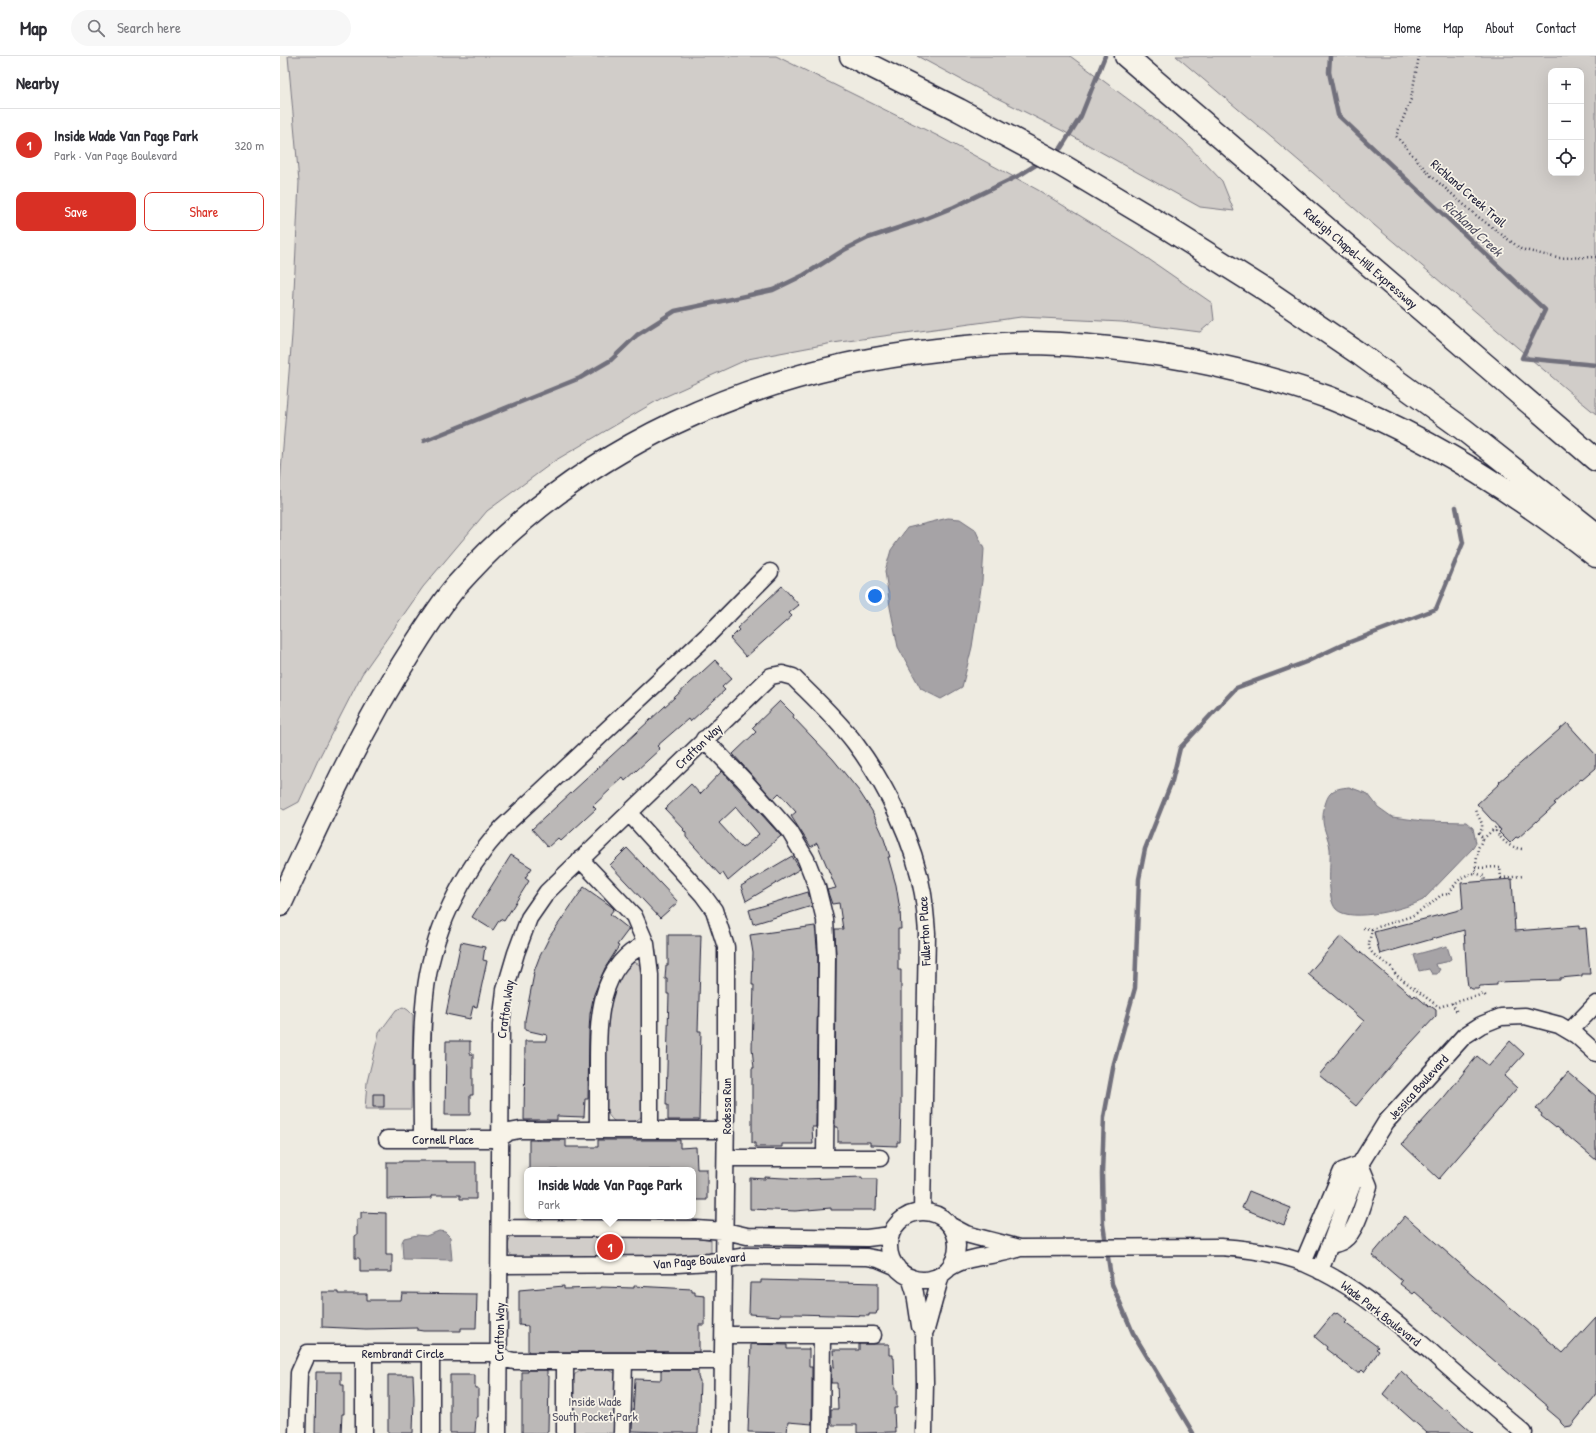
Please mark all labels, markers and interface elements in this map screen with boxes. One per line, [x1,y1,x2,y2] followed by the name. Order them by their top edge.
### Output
[71,10,351,46] search box
[20,15,47,41] text: Map
[85,17,107,39] icon: search
[117,17,181,38] text: Search here
[1394,18,1421,37] text: Home
[1443,18,1463,37] text: Map
[1485,18,1514,37] text: About
[1536,18,1576,37] text: Contact
[1548,68,1584,176] map controls
[1548,68,1584,104] button: +
[16,71,59,94] text: Nearby
[1548,104,1584,140] button: −
[54,125,198,146] text: Inside Wade Van Page Park
[27,136,31,154] text: 1
[234,136,264,154] text: 320 m
[1548,140,1584,176] button: locate
[54,146,177,164] text: Park · Van Page Boulevard
[1428,156,1510,230] street label: Richland Creek Trail
[16,192,136,231] button: Save
[144,192,264,231] button: Share
[1440,196,1506,260] water label: Richland Creek
[1300,203,1422,313] street label: Raleigh Chapel–Hill Expressway
[865,586,885,606] your location
[670,719,726,773] street label: Crafton Way
[913,896,935,967] street label: Fullerton Place
[492,978,518,1040] street label: Crafton Way
[1384,1050,1452,1124] street label: Jessica Boulevard
[717,1078,735,1134] street label: Rodessa Run
[412,1130,474,1148] street label: Cornell Place
[524,1167,696,1219] popup
[538,1174,682,1195] text: Inside Wade Van Page Park
[538,1195,560,1213] text: Park
[597,1232,623,1262] pin: 1
[652,1247,746,1273] street label: Van Page Boulevard
[1337,1276,1425,1350] street label: Wade Park Boulevard
[489,1302,509,1362] street label: Crafton Way
[362,1344,444,1362] street label: Rembrandt Circle
[552,1392,638,1425] park label: Inside Wade South Pocket Park

